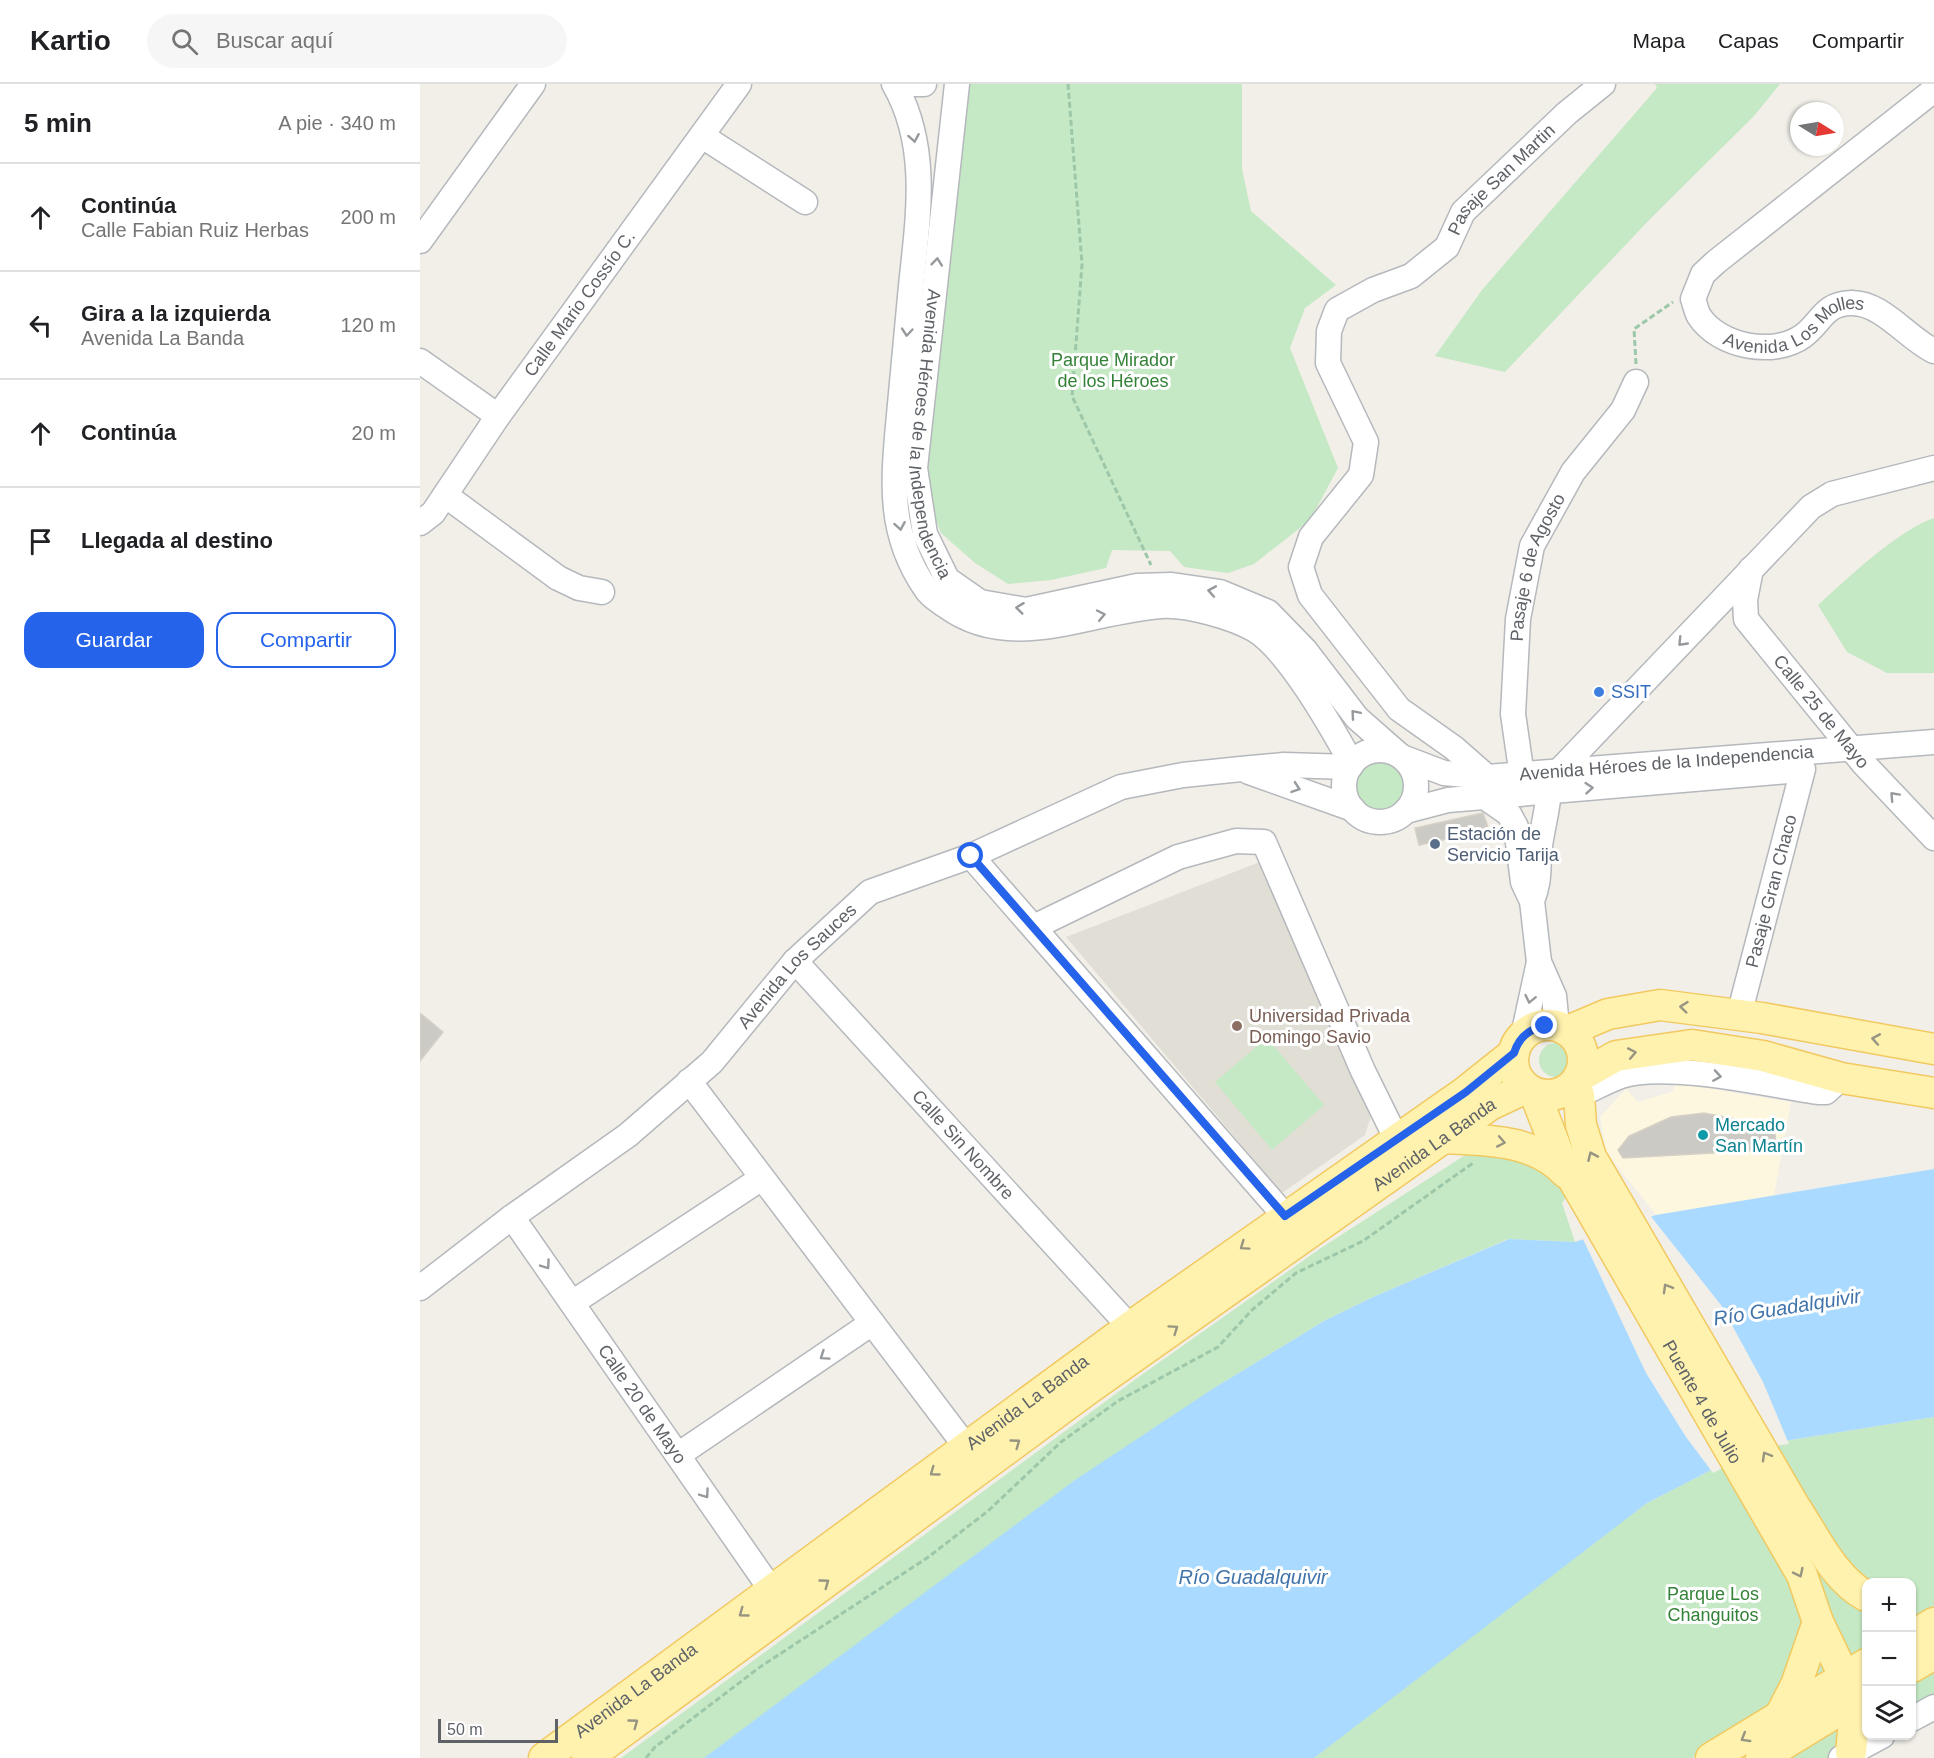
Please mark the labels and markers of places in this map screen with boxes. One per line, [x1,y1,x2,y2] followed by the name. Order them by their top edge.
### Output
[1611,682,1651,702] place label: SSIT
[1592,685,1606,699] marker: SSIT
[1447,824,1560,865] place label: Estación de Servicio Tarija
[1428,837,1442,851] marker: Estación de Servicio Tarija
[1249,1006,1411,1047] place label: Universidad Privada Domingo Savio
[1230,1019,1244,1033] marker: Universidad Privada Domingo Savio
[1715,1115,1803,1156] place label: Mercado San Martín
[1696,1128,1710,1142] marker: Mercado San Martín

